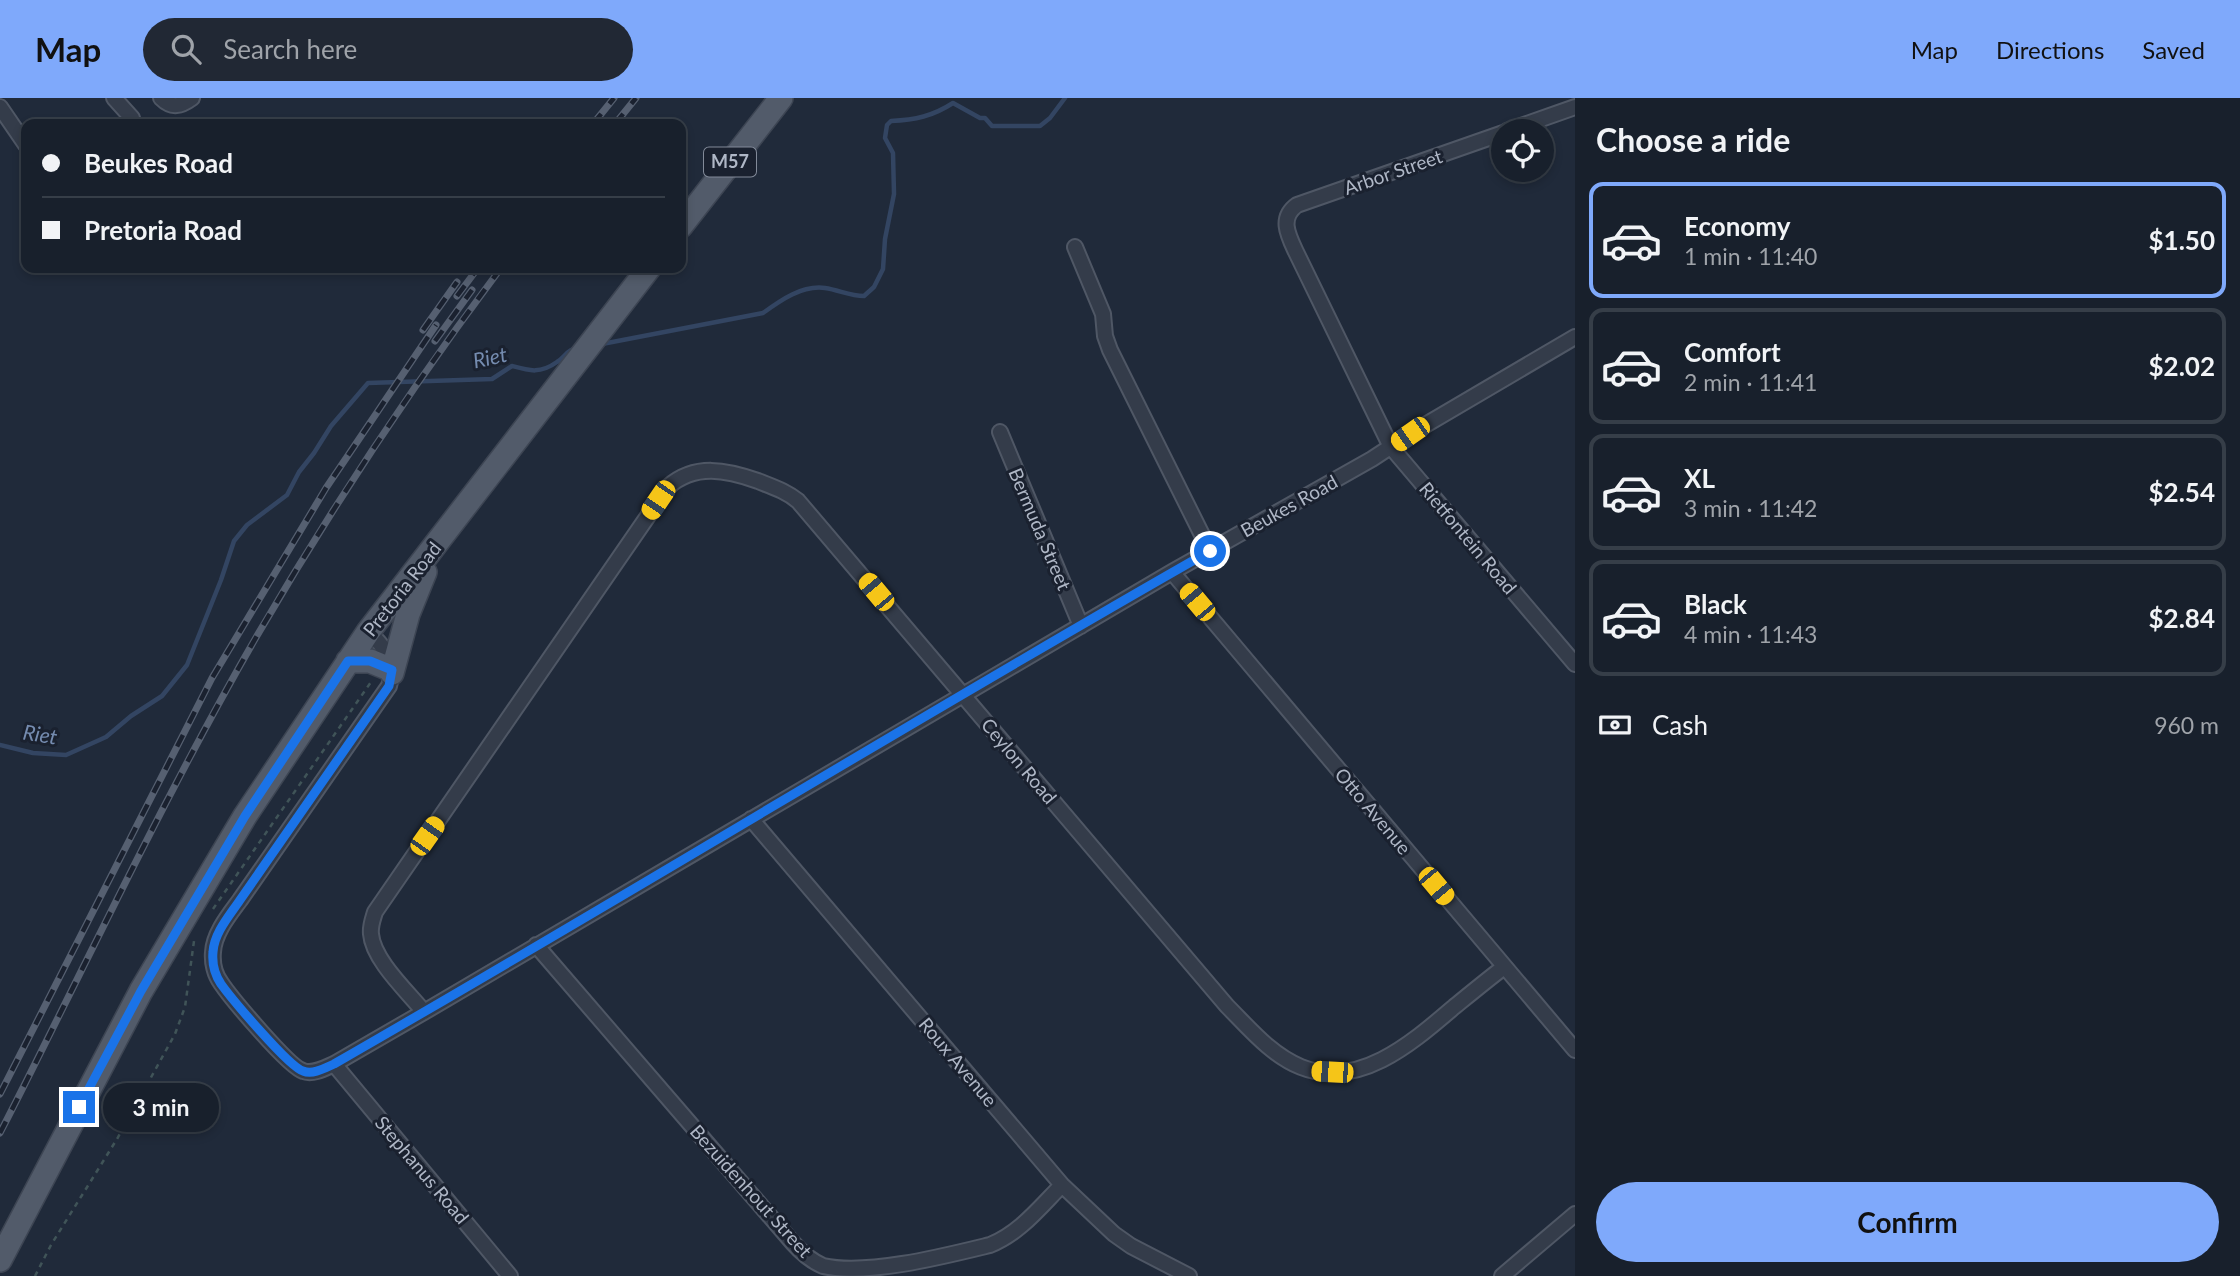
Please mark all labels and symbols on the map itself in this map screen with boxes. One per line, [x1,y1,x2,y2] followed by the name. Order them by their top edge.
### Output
[1341,144,1445,199] street label: Arbor Street
[704,148,756,176] road number: M57
[470,341,510,372] water label: Riet
[1387,413,1434,455] car
[1004,464,1077,593] street label: Bermuda Street
[1236,470,1341,542] street label: Beukes Road
[638,477,679,523] car
[1415,477,1522,598] street label: Rietfontein Road
[1194,535,1226,567] route start
[358,537,446,640] street label: Pretoria Road
[855,569,898,615] car
[1176,579,1219,625] car
[977,713,1062,808] street label: Ceylon Road
[21,718,60,749] water label: Riet
[1331,763,1416,859] street label: Otto Avenue
[407,813,448,859] car
[1415,863,1458,909] car
[914,1012,1002,1111] street label: Roux Avenue
[1311,1060,1354,1084] car
[104,1082,219,1132] callout: 3 min
[63,1091,95,1123] route end
[371,1111,474,1228] street label: Stephanus Road
[686,1119,817,1262] street label: Bezuidenhout Street

